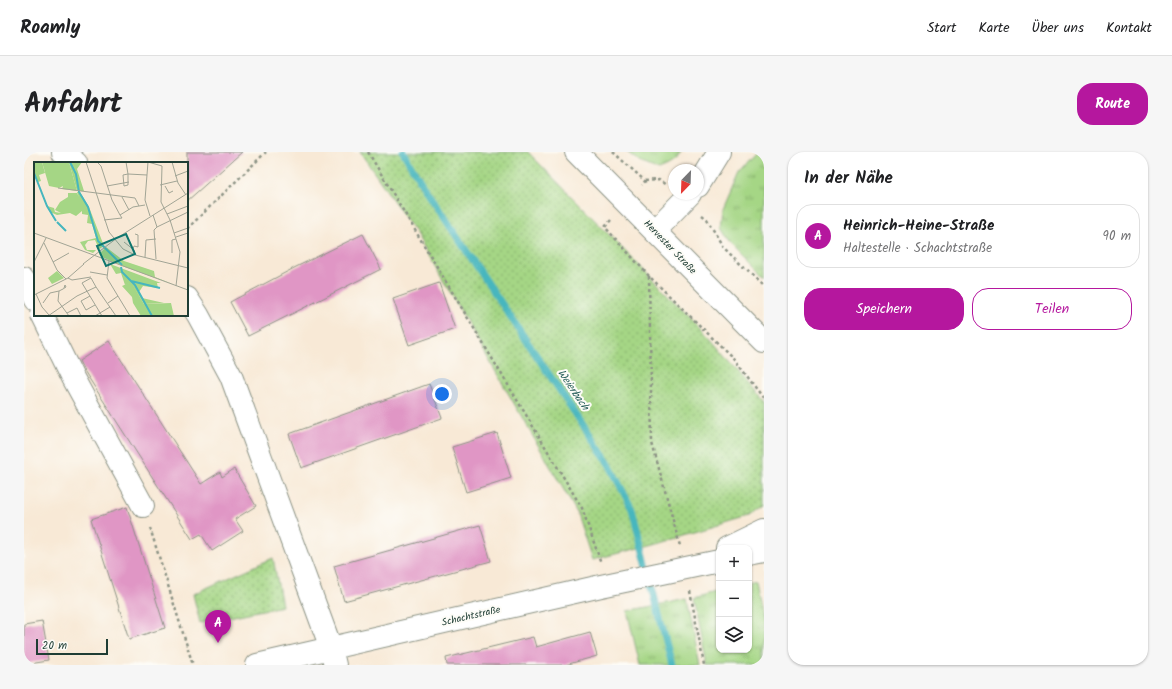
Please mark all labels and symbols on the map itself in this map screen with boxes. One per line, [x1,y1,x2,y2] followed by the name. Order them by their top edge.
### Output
[34,162,188,316] inset map
[668,164,704,200] north arrow
[640,216,701,278] street label: Hervester Straße
[553,366,594,415] water label: Weierbach
[432,384,452,404] your location
[440,601,502,631] street label: Schachtstraße
[205,610,231,643] pin: A
[36,637,108,656] scale bar

